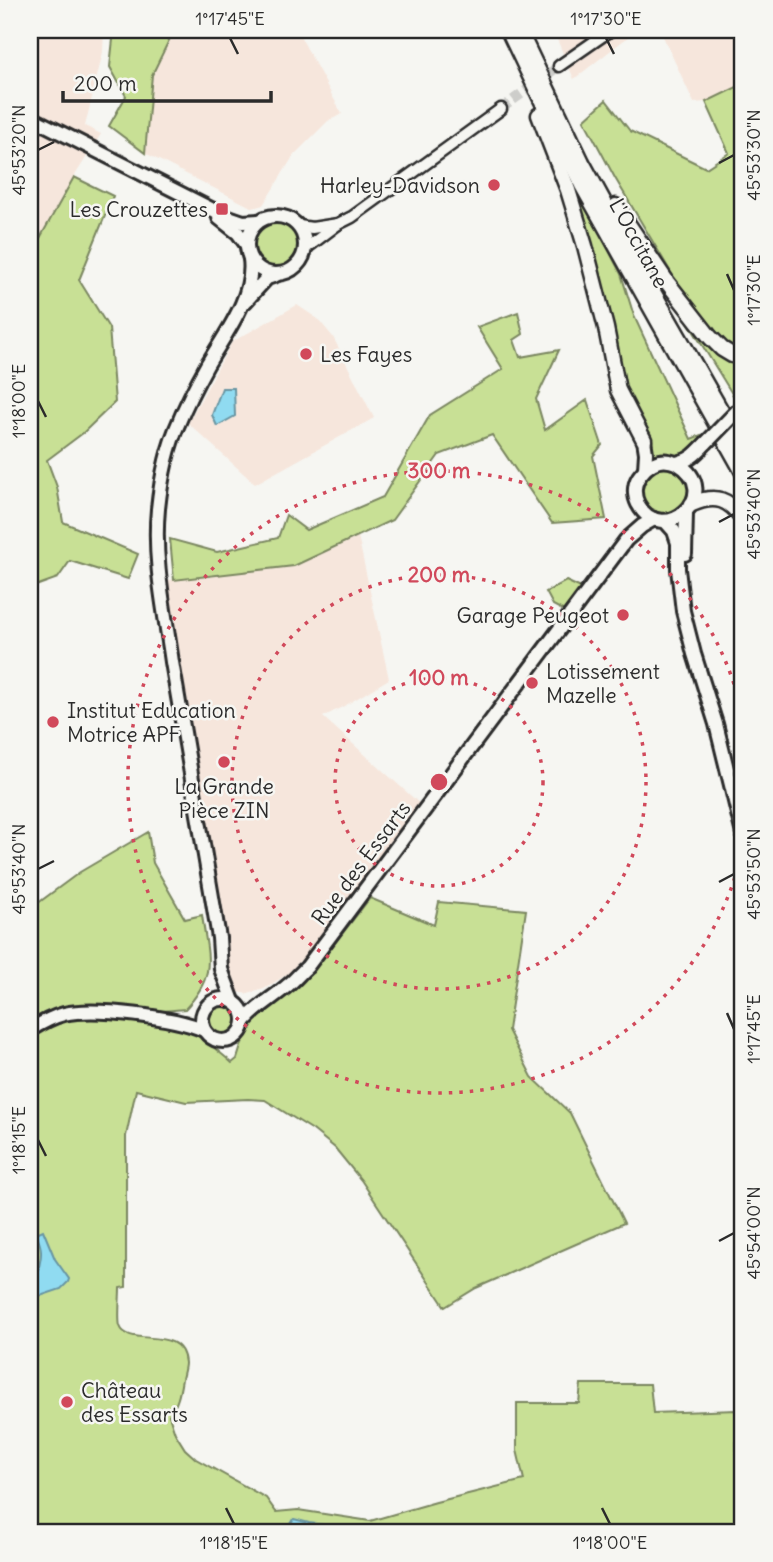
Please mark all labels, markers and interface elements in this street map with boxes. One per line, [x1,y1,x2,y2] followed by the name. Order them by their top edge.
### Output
[195,7,265,30] text: 1°17'45"E
[570,7,642,30] text: 1°17'30"E
[63,60,271,104] scale bar
[74,70,137,97] text: 200 m
[7,104,30,196] text: 45°53'20"N
[742,109,765,201] text: 45°53'30"N
[320,172,480,199] place label: Harley-Davidson
[486,177,502,193] marker: Harley-Davidson
[603,193,675,293] street label: L'Occitane
[69,196,208,223] place label: Les Crouzettes
[214,201,230,217] marker: Les Crouzettes
[742,254,765,326] text: 1°17'30"E
[320,341,412,368] place label: Les Fayes
[298,346,314,362] marker: Les Fayes
[7,364,30,438] text: 1°18'00"E
[408,457,471,484] text: 300 m
[742,468,765,560] text: 45°53'40"N
[408,561,471,588] text: 200 m
[456,602,609,629] place label: Garage Peugeot
[615,607,631,623] marker: Garage Peugeot
[546,658,660,709] place label: Lotissement Mazelle
[409,664,469,691] text: 100 m
[524,675,540,691] marker: Lotissement Mazelle
[67,697,236,748] place label: Institut Education Motrice APF
[45,714,61,730] marker: Institut Education Motrice APF
[216,754,232,770] marker: La Grande Pièce ZIN
[427,770,451,794] centre of rings
[174,773,274,824] place label: La Grande Pièce ZIN
[306,796,416,930] street label: Rue des Essarts
[7,823,30,915] text: 45°53'40"N
[742,828,765,920] text: 45°53'50"N
[742,994,765,1064] text: 1°17'45"E
[7,1106,30,1174] text: 1°18'15"E
[742,1186,765,1280] text: 45°54'00"N
[81,1377,188,1428] place label: Château des Essarts
[59,1394,75,1410] marker: Château des Essarts
[200,1531,268,1554] text: 1°18'15"E
[573,1531,647,1554] text: 1°18'00"E

